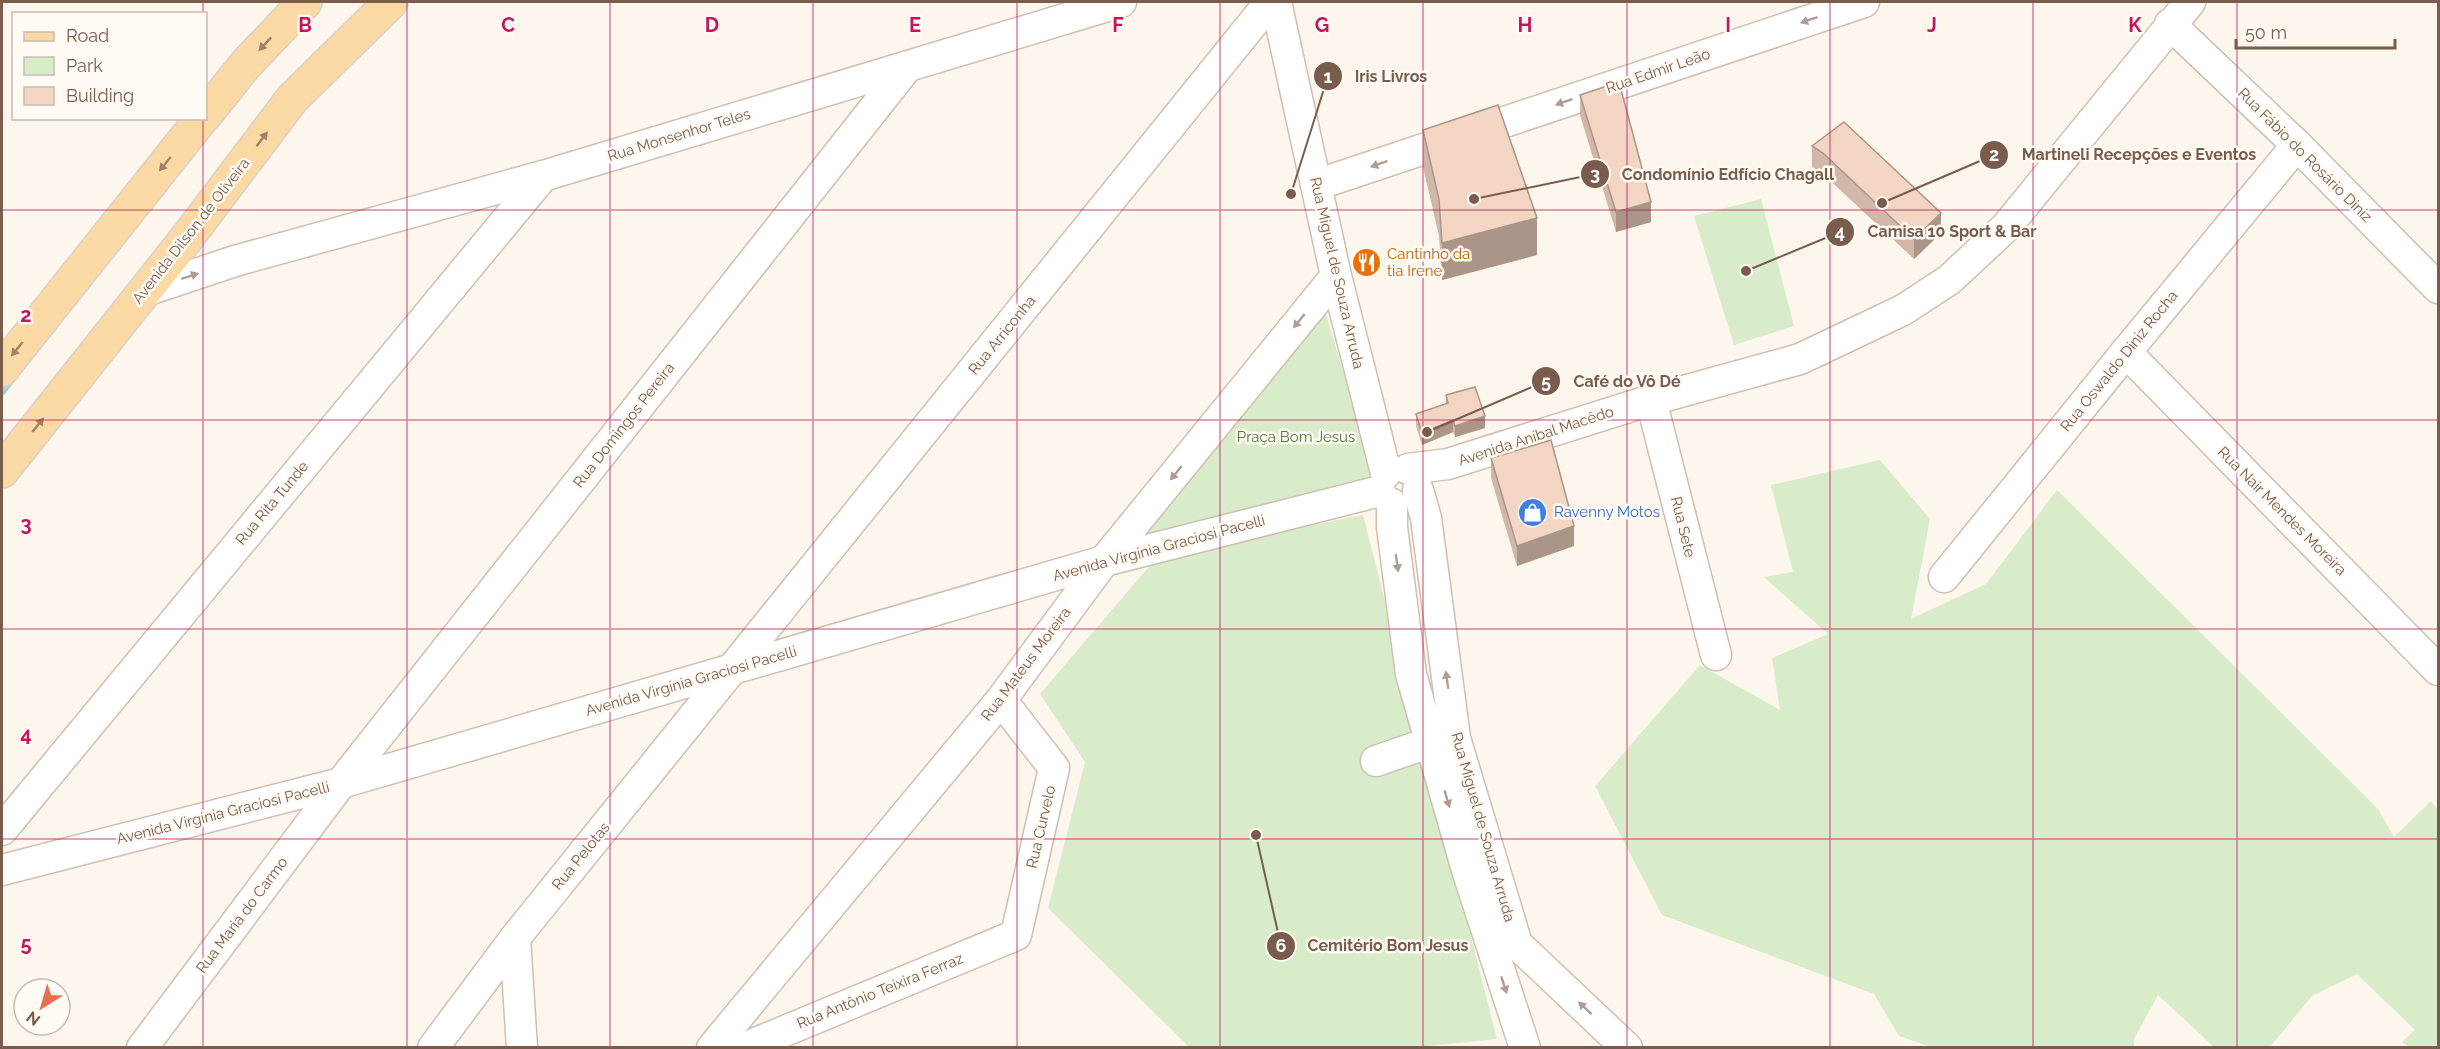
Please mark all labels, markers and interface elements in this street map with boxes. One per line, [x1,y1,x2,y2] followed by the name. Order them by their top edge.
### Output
[12,12,207,120] legend
[2236,12,2395,50] scale bar
[298,13,312,37] text: B
[501,13,515,37] text: C
[705,13,719,37] text: D
[909,13,921,37] text: E
[1112,13,1124,37] text: F
[1315,13,1329,37] text: G
[1518,13,1532,37] text: H
[1725,13,1731,37] text: I
[1927,13,1937,37] text: J
[2128,13,2142,37] text: K
[1800,16,1818,25] one-way arrow
[2245,22,2287,43] text: 50 m
[66,25,109,46] text: Road
[258,36,272,50] one-way arrow
[1603,45,1713,97] street label: Rua Edmir Leão
[66,55,103,76] text: Park
[1313,59,1439,93] callout: Iris Livros
[1324,66,1333,87] text: 1
[1355,67,1427,86] text: Iris Livros
[2234,84,2376,226] street label: Rua Fábio do Rosário Diniz
[66,85,134,106] text: Building
[1555,98,1573,108] one-way arrow
[605,105,753,165] street label: Rua Monsenhor Teles
[255,132,267,147] one-way arrow
[1979,138,2268,172] callout: Martineli Recepções e Eventos
[1989,144,1999,165] text: 2
[2022,145,2256,164] text: Martineli Recepções e Eventos
[128,154,254,308] street label: Avenida Dilson de Oliveira
[159,156,172,172] one-way arrow
[1580,157,1846,191] callout: Condomínio Edfício Chagall
[1370,160,1388,170] one-way arrow
[1590,163,1600,184] text: 3
[1622,165,1835,184] text: Condomínio Edfício Chagall
[1306,175,1368,371] street label: Rua Miguel de Souza Arruda
[1825,215,2048,249] callout: Camisa 10 Sport & Bar
[1835,221,1845,242] text: 4
[1868,222,2036,241] text: Camisa 10 Sport & Bar
[1387,245,1470,280] place label: Cantinho da tia Irene
[1350,247,1382,279] restaurant icon: Cantinho da tia Irene
[181,270,199,280] one-way arrow
[2057,287,2181,435] street label: Rua Oswaldo Diniz Rocha
[965,292,1039,378] street label: Rua Arriconha
[20,303,32,327] text: 2
[1292,313,1305,329] one-way arrow
[11,341,24,357] one-way arrow
[570,359,678,491] street label: Rua Domingos Pereira
[1531,364,1693,398] callout: Café do Vô Dé
[1541,371,1551,392] text: 5
[1574,372,1681,391] text: Café do Vô Dé
[1456,402,1616,470] street label: Avenida Aníbal Macêdo
[31,417,44,433] one-way arrow
[1237,428,1355,446] park label: Praça Bom Jesus
[2214,443,2350,579] street label: Rua Nair Mendes Moreira
[232,457,312,549] street label: Rua Rita Tunde
[1170,465,1182,480] one-way arrow
[1667,495,1699,560] street label: Rua Sete
[1517,496,1549,528] shop icon: Ravenny Motos
[1554,503,1660,521] place label: Ravenny Motos
[1051,511,1267,585] street label: Avenida Virgínia Graciosi Pacelli
[20,512,32,536] text: 3
[1392,553,1401,572] one-way arrow
[977,604,1075,724] street label: Rua Mateus Moreira
[583,642,799,720] street label: Avenida Virgínia Graciosi Pacelli
[1442,671,1451,690] one-way arrow
[20,722,32,746] text: 4
[1447,730,1519,924] street label: Rua Miguel de Souza Arruda
[115,778,331,848] street label: Avenida Virgínia Graciosi Pacelli
[1023,784,1059,870] street label: Rua Curvelo
[1443,790,1452,808] one-way arrow
[548,819,614,893] street label: Rua Pelotas
[192,853,292,977] street label: Rua Maria do Carmo
[1266,929,1481,963] callout: Cemitério Bom Jesus
[20,932,32,956] text: 5
[1276,935,1287,956] text: 6
[1308,936,1468,955] text: Cemitério Bom Jesus
[794,949,966,1033] street label: Rua Antônio Teixira Ferraz
[1500,976,1510,994] one-way arrow
[12,977,72,1037] north arrow
[1578,1001,1592,1015] one-way arrow
[23,1007,44,1030] text: N

